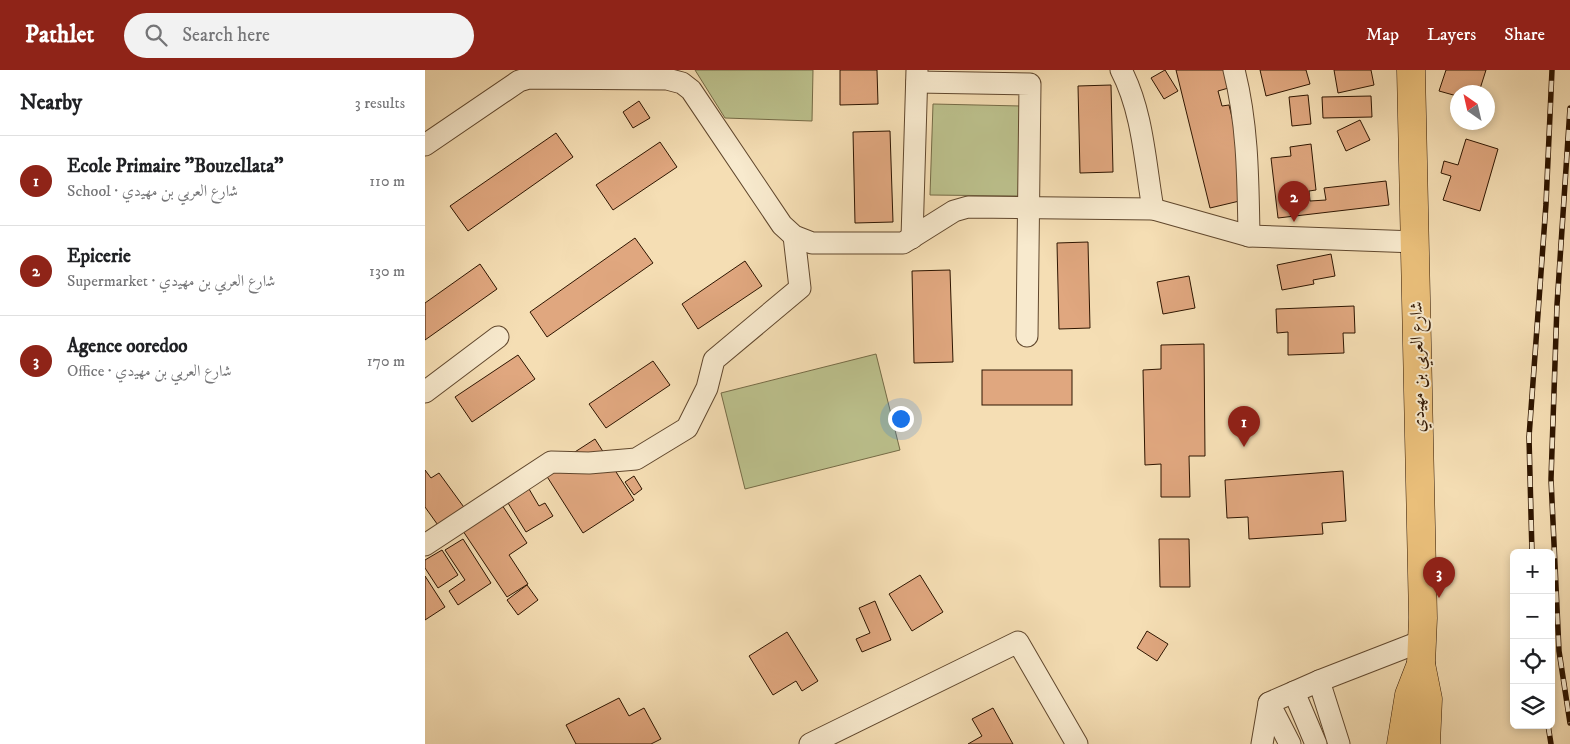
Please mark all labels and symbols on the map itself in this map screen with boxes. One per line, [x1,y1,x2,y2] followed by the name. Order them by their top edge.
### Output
[1450,85,1495,130] north arrow
[1278,181,1310,222] pin: 2
[1406,301,1435,433] street label: ﺷﺍﺭﻉ ﺍﻟﻌﺮﺑﻲ ﺑﻦ ﻣﻬﻴﺩﻱ
[888,406,914,432] your location
[1228,406,1260,447] pin: 1
[1423,557,1455,598] pin: 3

